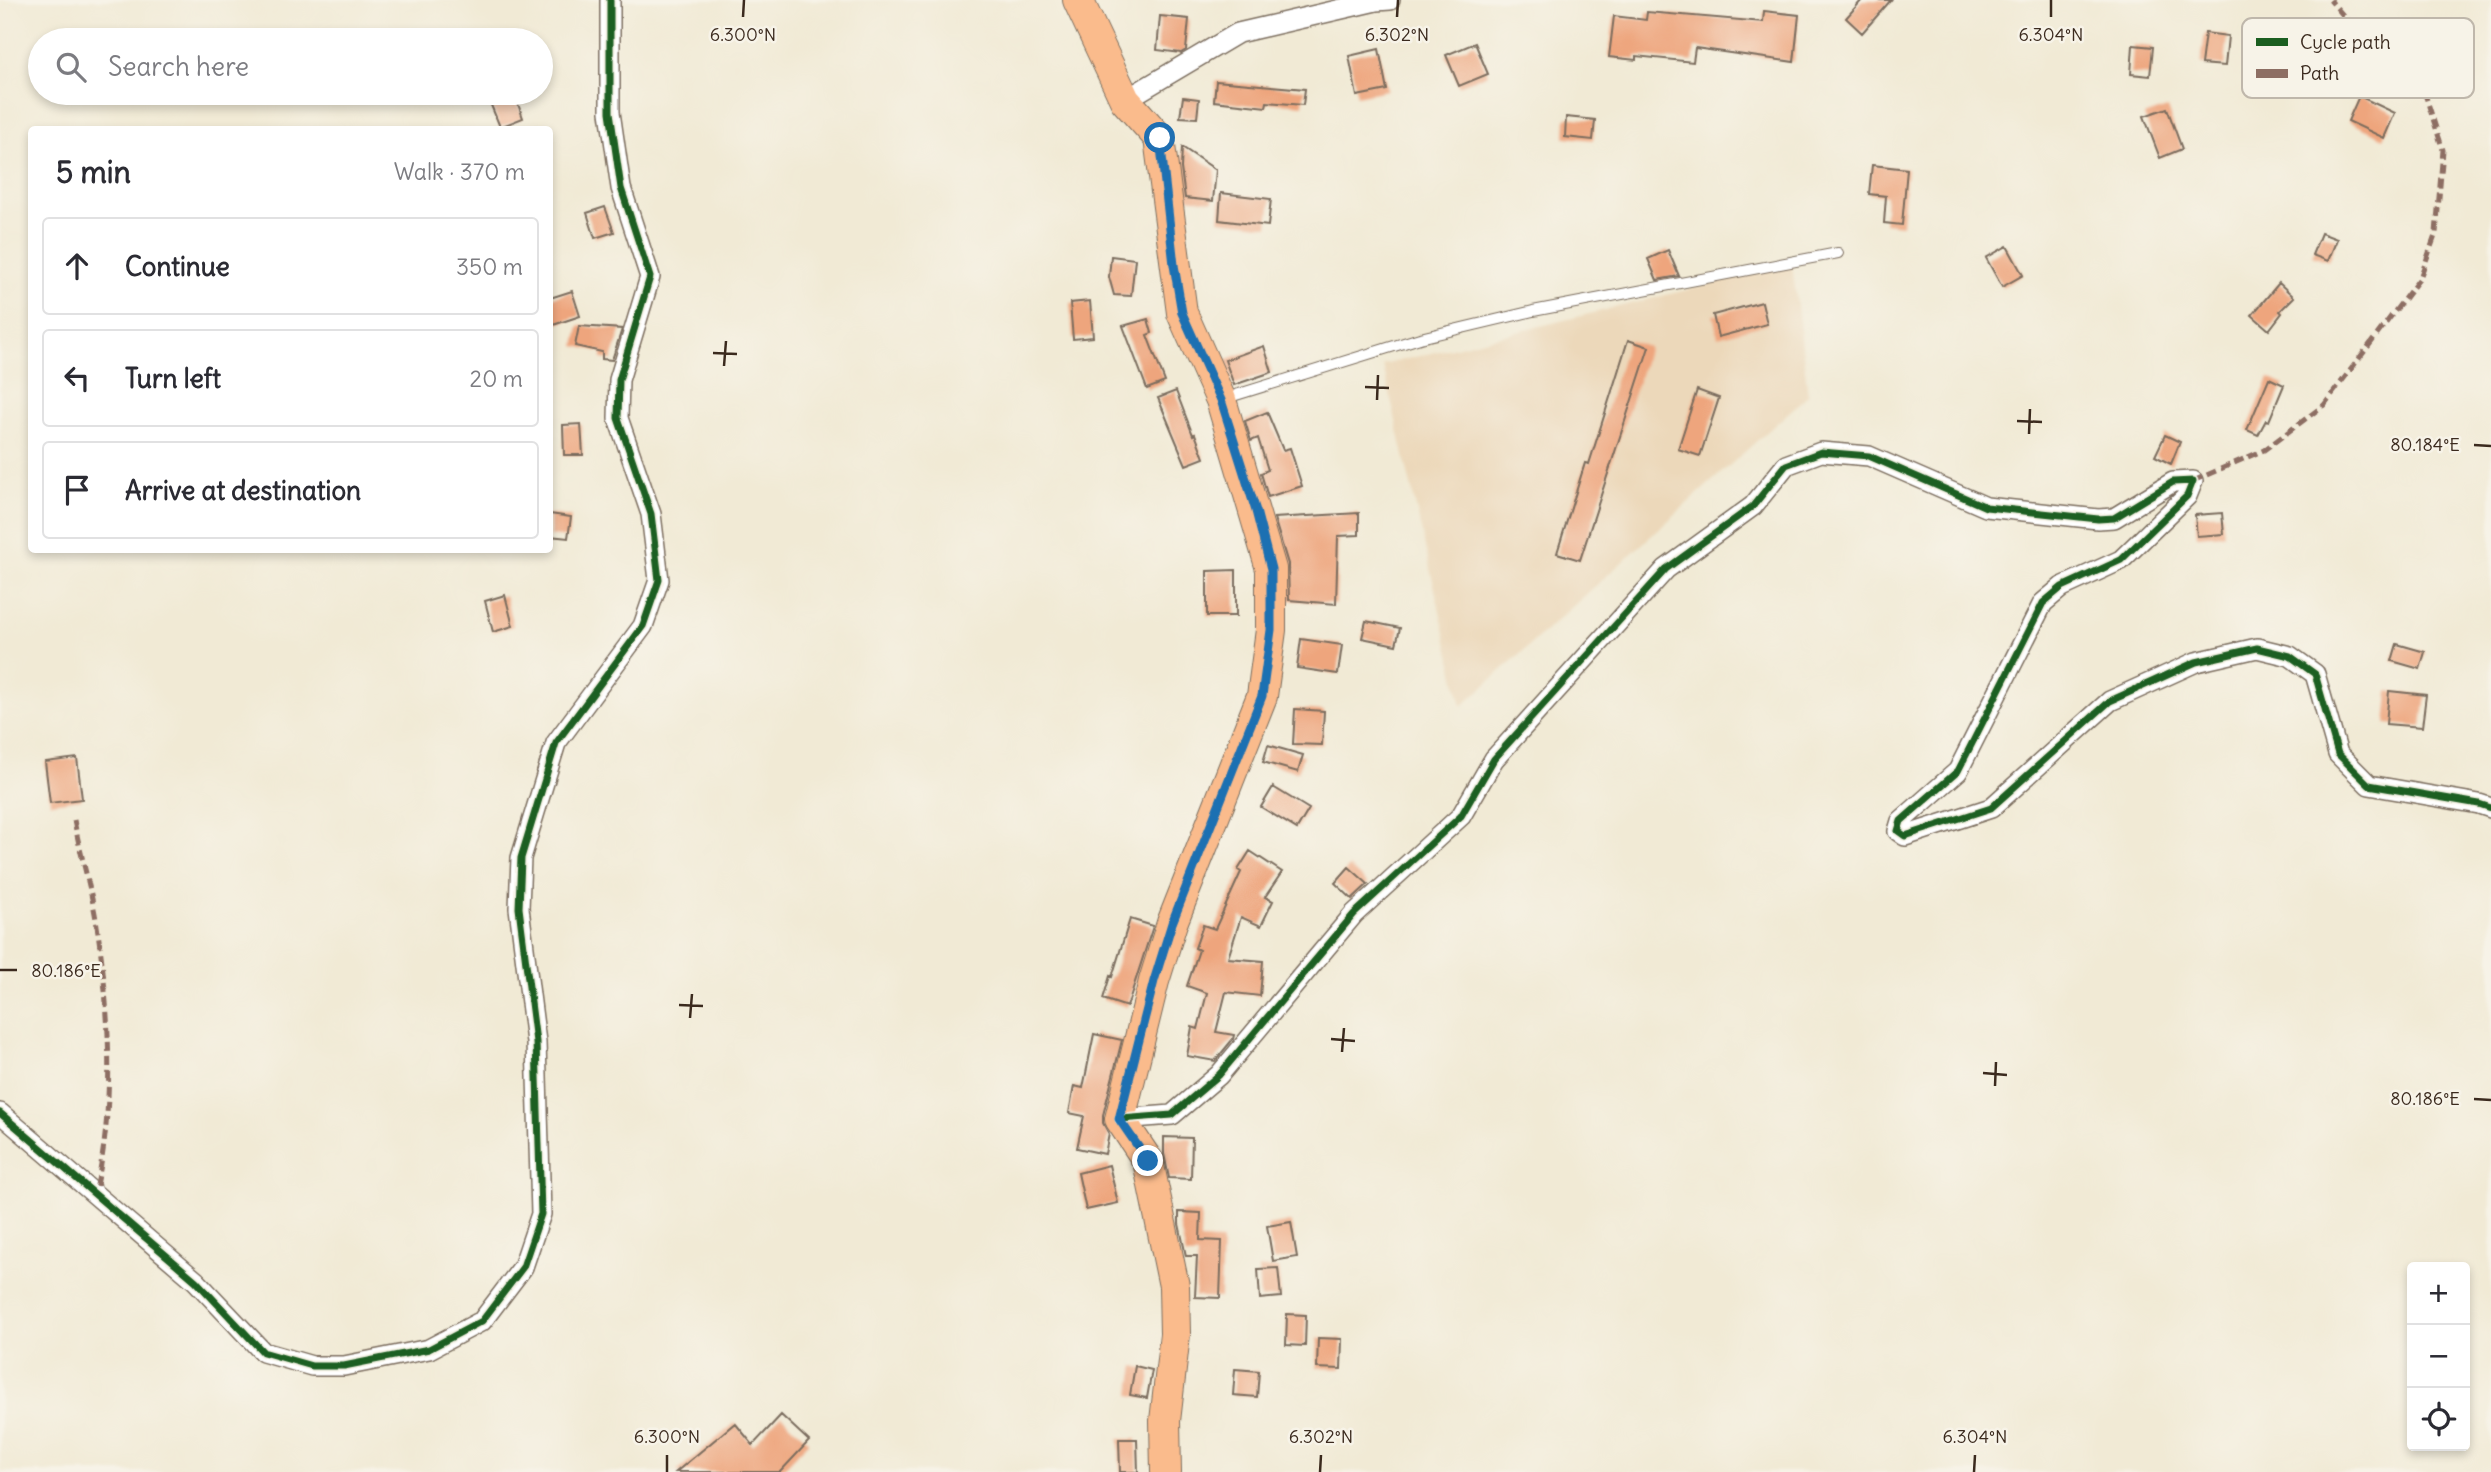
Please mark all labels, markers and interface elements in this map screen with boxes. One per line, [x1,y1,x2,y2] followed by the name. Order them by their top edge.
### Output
[2242,18,2474,98] legend
[710,23,776,46] text: 6.300°N
[1365,23,1429,46] text: 6.302°N
[2018,23,2084,46] text: 6.304°N
[28,28,553,105] search box
[2300,30,2391,54] text: Cycle path
[52,48,90,86] icon: search
[108,50,249,83] text: Search here
[2300,61,2339,85] text: Path
[1144,122,1175,153] route start
[56,153,131,191] text: 5 min
[394,157,525,186] text: Walk · 370 m
[58,247,96,285] icon: ahead
[125,250,230,283] text: Continue
[456,252,523,281] text: 350 m
[58,359,96,397] icon: left
[125,362,221,395] text: Turn left
[470,364,523,393] text: 20 m
[2390,433,2460,456] text: 80.184°E
[58,471,96,509] icon: arrive
[125,474,361,507] text: Arrive at destination
[31,959,101,982] text: 80.186°E
[2390,1087,2460,1110] text: 80.186°E
[1132,1145,1163,1176] route end
[2407,1262,2470,1451] map controls
[2407,1262,2470,1325] button: +
[2407,1325,2470,1388] button: −
[2407,1388,2470,1451] button: locate
[634,1425,700,1448] text: 6.300°N
[1289,1425,1353,1448] text: 6.302°N
[1942,1425,2008,1448] text: 6.304°N

